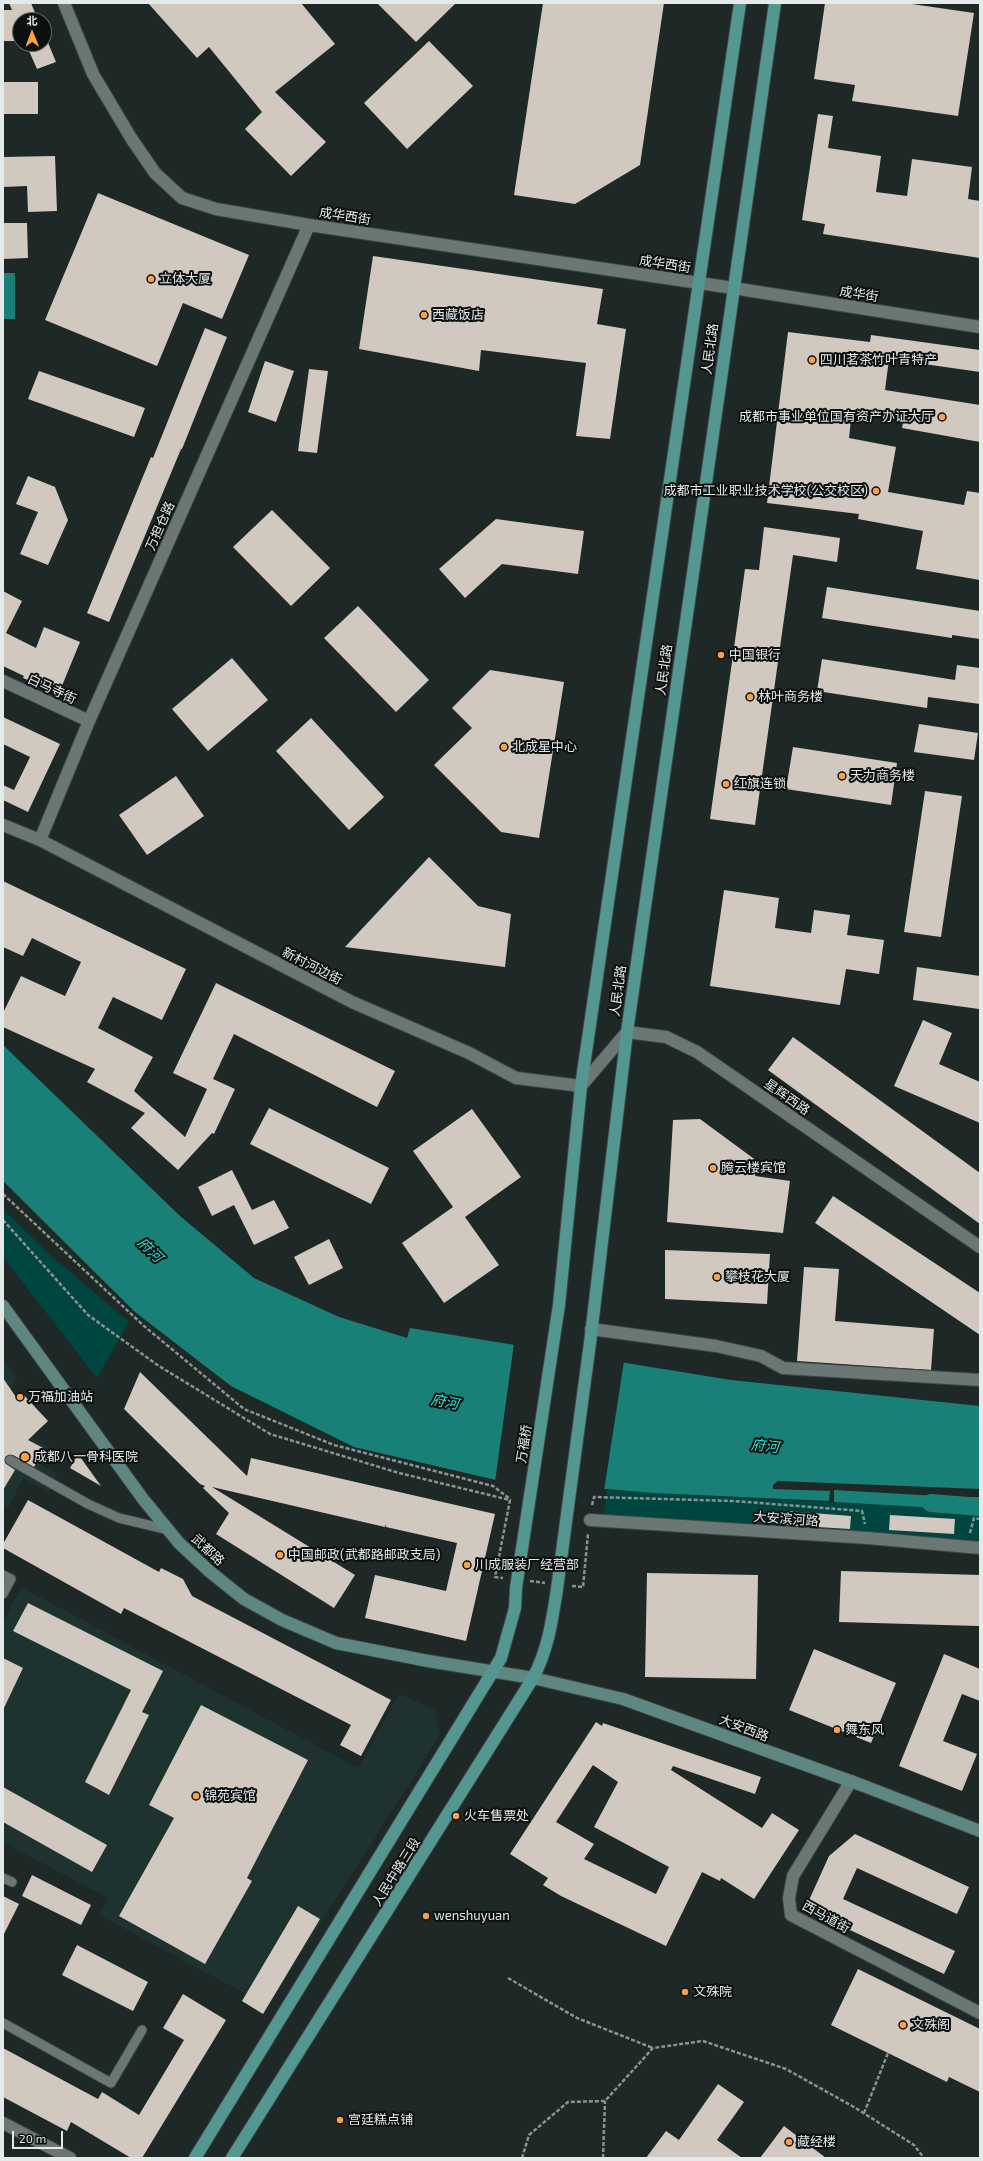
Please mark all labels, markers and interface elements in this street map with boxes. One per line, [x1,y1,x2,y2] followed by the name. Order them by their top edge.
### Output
[12,12,52,52] north arrow
[26,14,37,27] text: 北
[318,204,372,228] street label: 成华西街
[638,252,692,276] street label: 成华西街
[159,271,211,287] place label: 立体大厦
[146,274,156,284] marker: 立体大厦
[839,283,879,305] street label: 成华街
[432,307,484,323] place label: 西藏饭店
[419,310,429,320] marker: 西藏饭店
[699,322,721,376] street label: 人民北路
[820,352,937,368] place label: 四川茗茶竹叶青特产
[807,355,817,365] marker: 四川茗茶竹叶青特产
[739,409,934,425] place label: 成都市事业单位国有资产办证大厅
[937,412,947,422] marker: 成都市事业单位国有资产办证大厅
[664,483,868,499] place label: 成都市工业职业技术学校(公交校区)
[871,486,881,496] marker: 成都市工业职业技术学校(公交校区)
[142,499,178,553] street label: 万担仓路
[653,643,675,697] street label: 人民北路
[729,647,781,663] place label: 中国银行
[716,650,726,660] marker: 中国银行
[25,671,79,707] street label: 白马寺街
[758,689,823,705] place label: 林叶商务楼
[745,692,755,702] marker: 林叶商务楼
[512,739,577,755] place label: 北成星中心
[499,742,509,752] marker: 北成星中心
[850,768,915,784] place label: 天力商务楼
[837,771,847,781] marker: 天力商务楼
[734,776,786,792] place label: 红旗连锁
[721,779,731,789] marker: 红旗连锁
[280,944,344,988] street label: 新村河边街
[607,964,629,1018] street label: 人民北路
[761,1076,813,1118] street label: 星辉西路
[721,1160,786,1176] place label: 腾云楼宾馆
[708,1163,718,1173] marker: 腾云楼宾馆
[134,1234,166,1266] water label: 府河
[725,1269,790,1285] place label: 攀枝花大厦
[712,1272,722,1282] marker: 攀枝花大厦
[28,1389,93,1405] place label: 万福加油站
[430,1391,460,1413] water label: 府河
[15,1392,25,1402] marker: 万福加油站
[513,1424,535,1464] street label: 万福桥
[750,1436,780,1456] water label: 府河
[34,1449,138,1465] place label: 成都八一骨科医院
[19,1451,31,1463] marker: 成都八一骨科医院
[753,1509,819,1529] street label: 大安滨河路
[188,1531,228,1569] street label: 武都路
[288,1547,440,1563] place label: 中国邮政(武都路邮政支局)
[275,1550,285,1560] marker: 中国邮政(武都路邮政支局)
[475,1557,579,1573] place label: 川成服装厂经营部
[462,1560,472,1570] marker: 川成服装厂经营部
[717,1711,771,1745] street label: 大安西路
[845,1722,884,1738] place label: 舞东风
[832,1725,842,1735] marker: 舞东风
[204,1788,256,1804] place label: 锦苑宾馆
[191,1791,201,1801] marker: 锦苑宾馆
[464,1808,529,1824] place label: 火车售票处
[451,1811,461,1821] marker: 火车售票处
[369,1835,423,1909] street label: 人民中路三段
[799,1898,853,1936] street label: 西马道街
[434,1908,510,1924] place label: wenshuyuan
[421,1911,431,1921] marker: wenshuyuan
[693,1984,732,2000] place label: 文殊院
[680,1987,690,1997] marker: 文殊院
[911,2017,950,2033] place label: 文殊阁
[898,2020,908,2030] marker: 文殊阁
[348,2112,413,2128] place label: 宫廷糕点铺
[335,2115,345,2125] marker: 宫廷糕点铺
[14,2123,65,2149] scale bar
[19,2131,46,2145] text: 20 m
[797,2134,836,2150] place label: 藏经楼
[784,2137,794,2147] marker: 藏经楼

